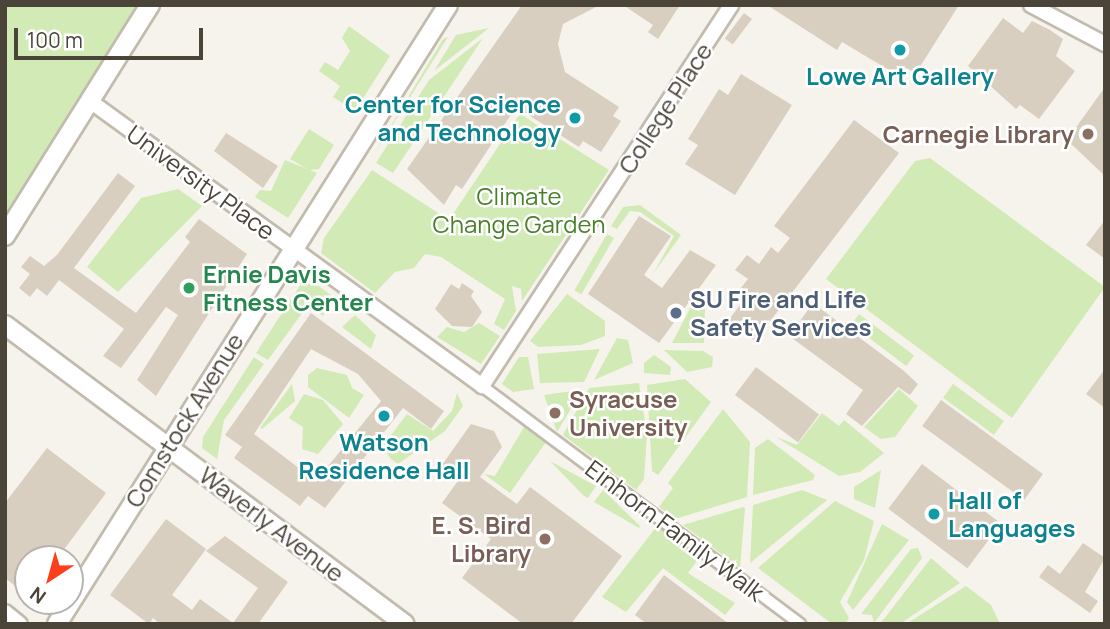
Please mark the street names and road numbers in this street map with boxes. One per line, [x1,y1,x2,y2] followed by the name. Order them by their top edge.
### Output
[612,37,718,179] street label: College Place
[121,119,281,245] street label: University Place
[119,328,249,512] street label: Comstock Avenue
[580,454,770,606] street label: Einhorn Family Walk
[194,460,350,588] street label: Waverly Avenue

